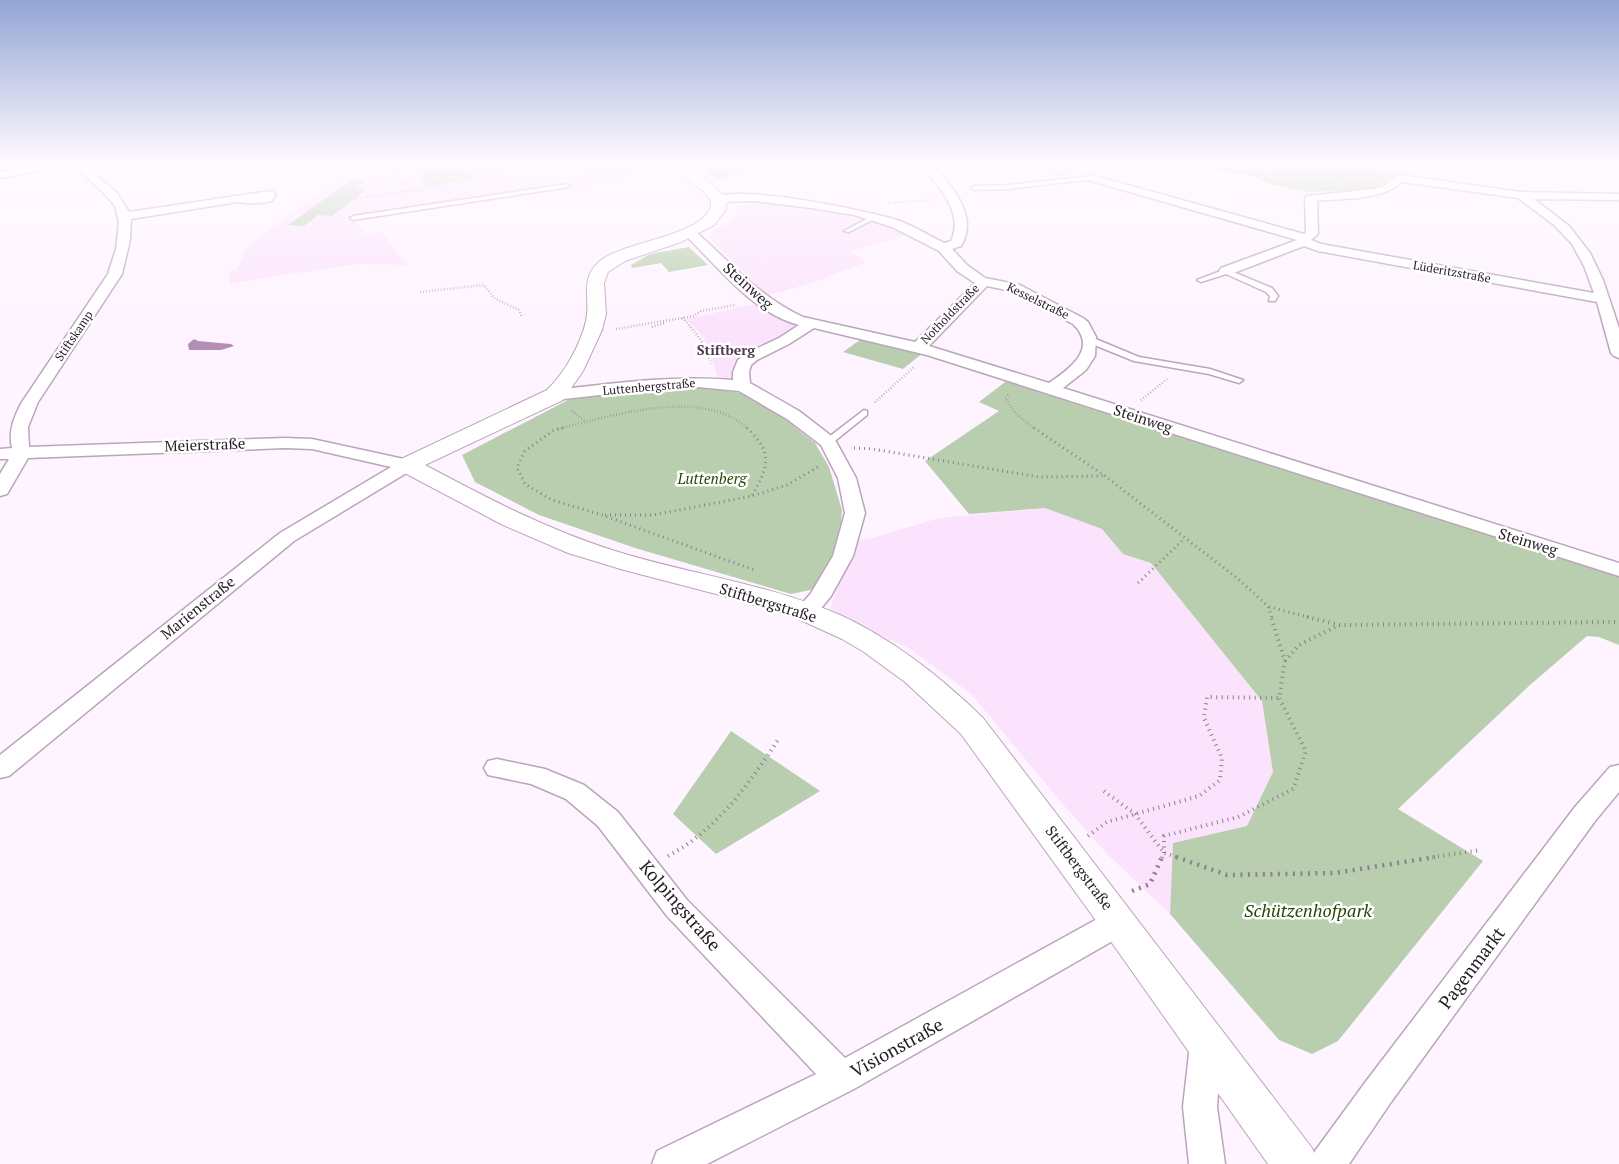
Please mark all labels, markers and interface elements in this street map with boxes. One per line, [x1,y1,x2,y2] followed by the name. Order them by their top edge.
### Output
[719,257,779,314] street label: Steinweg
[1412,257,1492,286] street label: Lüderitzstraße
[1005,279,1072,322] street label: Kesselstraße
[917,280,982,347] street label: Notholdstraße
[51,308,96,364] street label: Stiftskamp
[697,340,756,359] district label: Stiftberg
[602,375,696,398] street label: Luttenbergstraße
[1111,399,1176,437] street label: Steinweg
[164,433,246,455] street label: Meierstraße
[676,468,748,488] park label: Luttenberg
[1496,523,1561,560] street label: Steinweg
[156,571,239,643] street label: Marienstraße
[717,578,819,626] street label: Stiftbergstraße
[1042,821,1118,914] street label: Stiftbergstraße
[635,855,727,956] street label: Kolpingstraße
[1244,898,1372,922] park label: Schützenhofpark
[1433,921,1510,1013] street label: Pagenmarkt
[846,1012,947,1082] street label: Visionstraße

